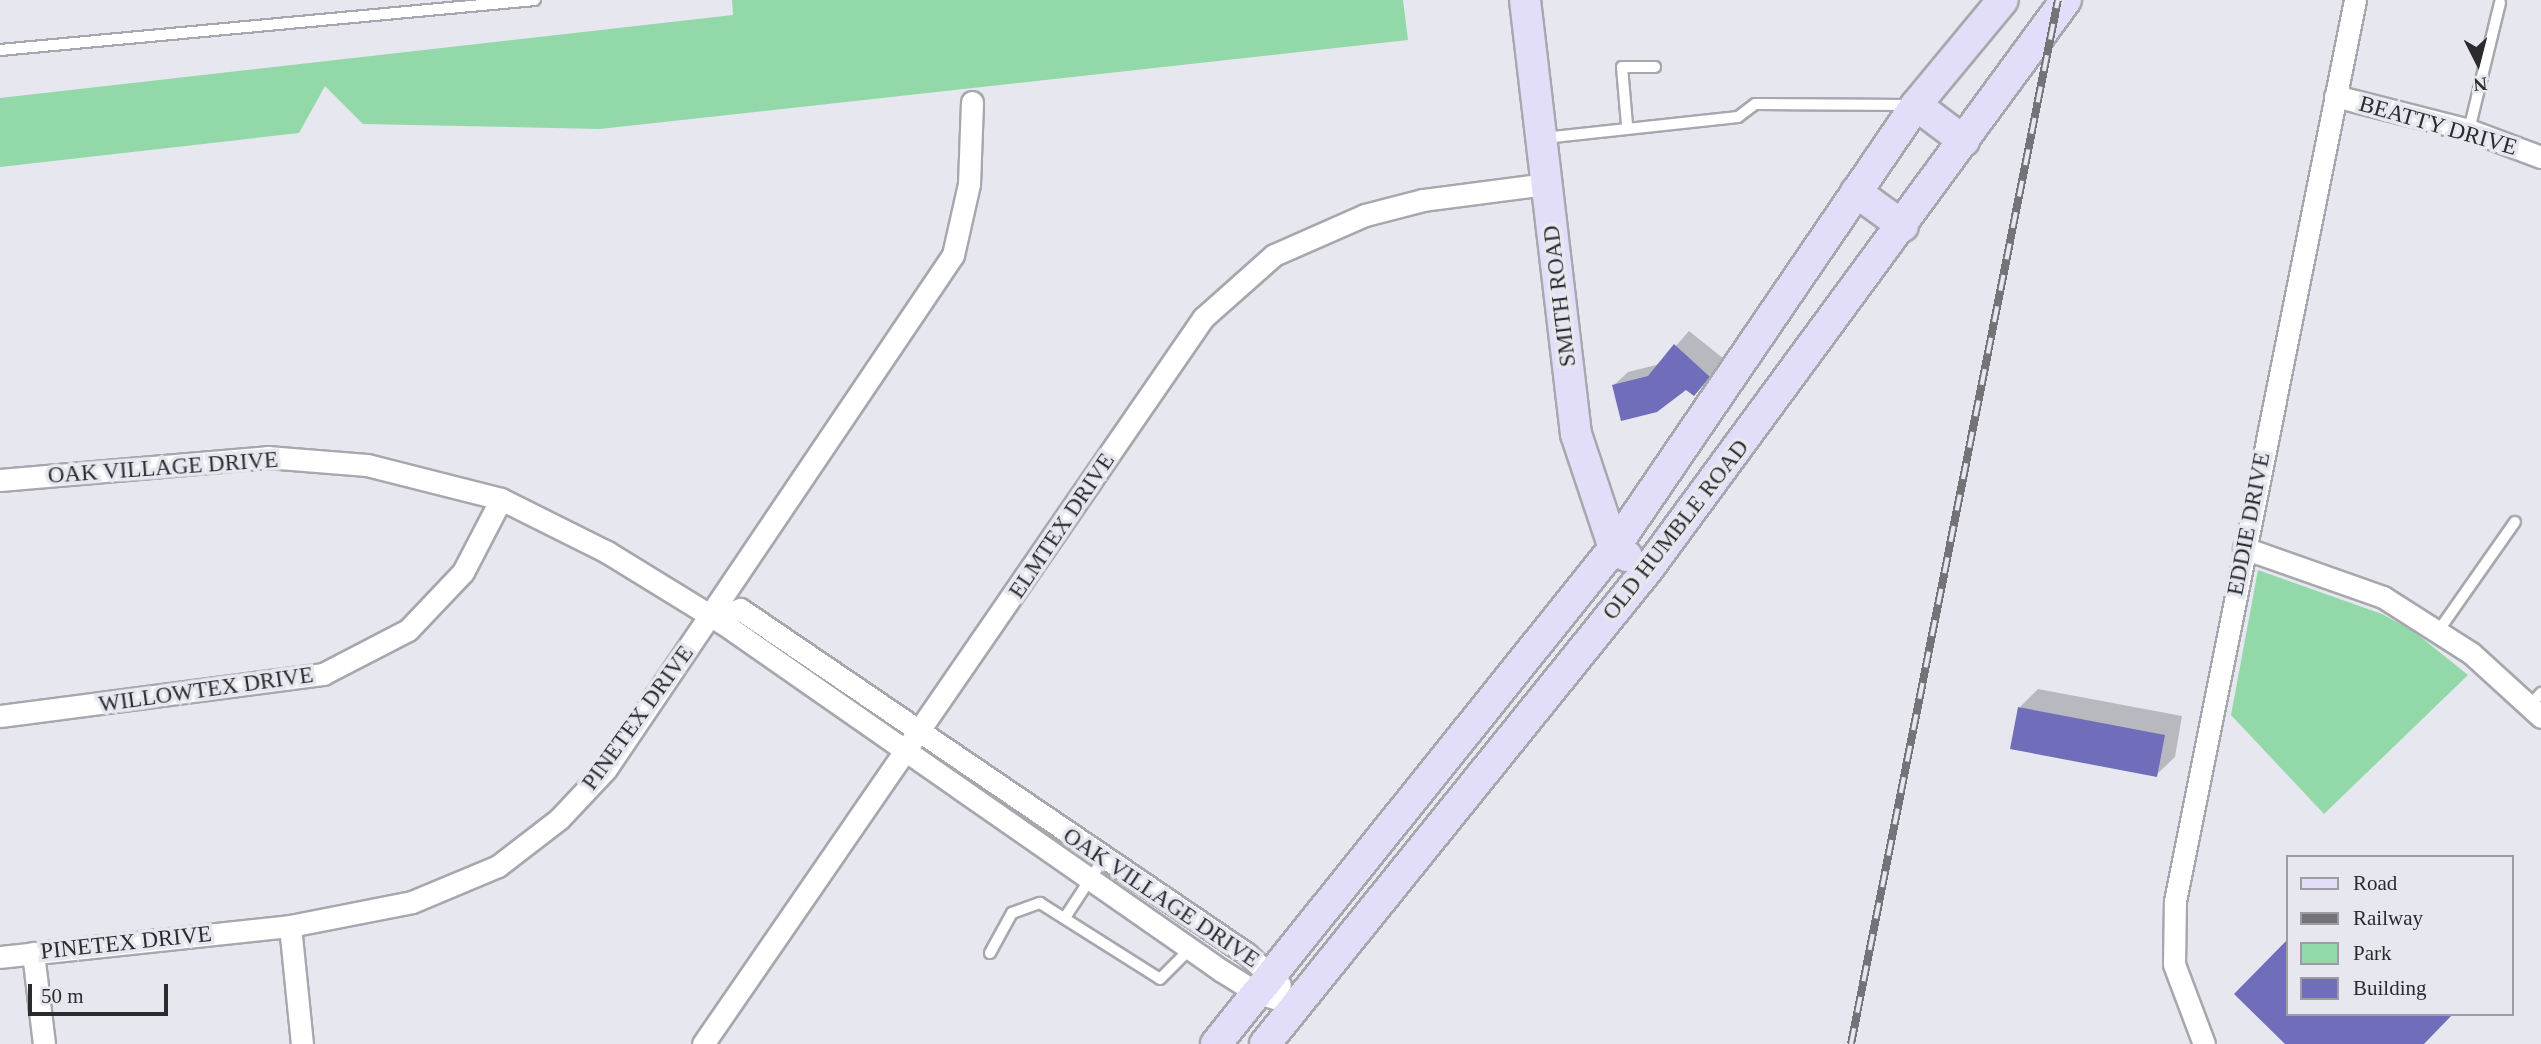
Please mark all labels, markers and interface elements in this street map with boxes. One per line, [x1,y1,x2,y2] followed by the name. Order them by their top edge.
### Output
[2443,28,2513,98] north arrow
[2472,73,2488,96] text: N
[2355,90,2521,162] street label: BEATTY DRIVE
[1538,224,1582,368] street label: SMITH ROAD
[1597,434,1755,626] street label: OLD HUMBLE ROAD
[47,446,279,490] street label: OAK VILLAGE DRIVE
[1003,448,1121,604] street label: ELMTEX DRIVE
[2222,450,2276,598] street label: EDDIE DRIVE
[576,640,700,796] street label: PINETEX DRIVE
[97,661,315,719] street label: WILLOWTEX DRIVE
[1057,822,1265,974] street label: OAK VILLAGE DRIVE
[2286,855,2513,1016] legend
[2353,871,2397,895] text: Road
[2353,906,2423,930] text: Railway
[39,920,213,966] street label: PINETEX DRIVE
[2353,941,2392,965] text: Park
[32,970,172,1014] scale bar
[2353,976,2427,1000] text: Building
[41,984,84,1008] text: 50 m

